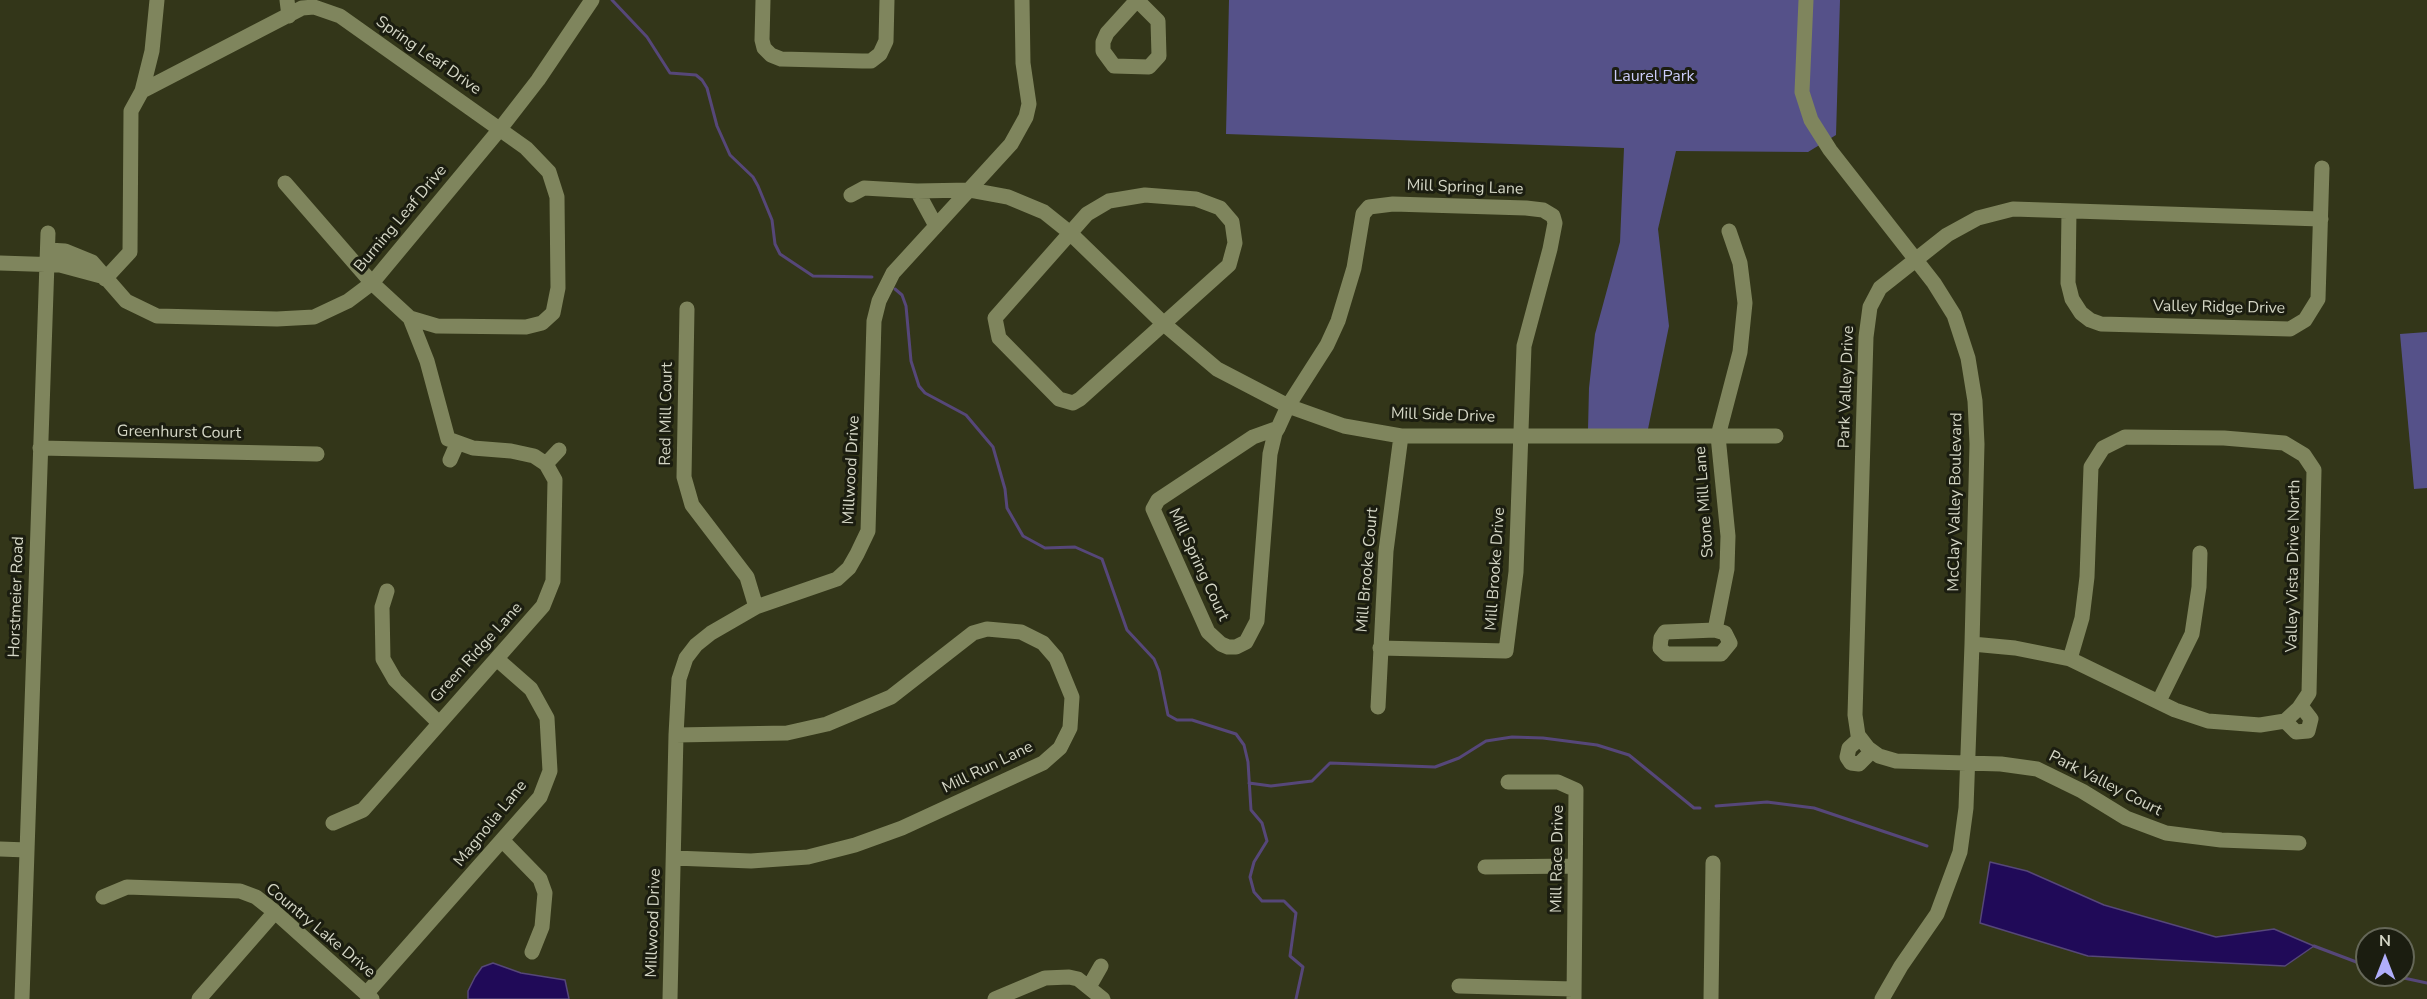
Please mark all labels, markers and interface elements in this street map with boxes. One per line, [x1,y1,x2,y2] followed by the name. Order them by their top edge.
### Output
[372,13,484,99] street label: Spring Leaf Drive
[1613,67,1695,87] park label: Laurel Park
[351,162,451,276] street label: Burning Leaf Drive
[1406,176,1524,200] street label: Mill Spring Lane
[2153,297,2285,319] street label: Valley Ridge Drive
[1835,325,1859,449] street label: Park Valley Drive
[657,362,677,466] street label: Red Mill Court
[1390,405,1496,427] street label: Mill Side Drive
[1945,412,1967,592] street label: McClay Valley Boulevard
[840,415,864,525] street label: Millwood Drive
[117,422,241,444] street label: Greenhurst Court
[1692,446,1718,558] street label: Stone Mill Lane
[2283,479,2305,653] street label: Valley Vista Drive North
[1164,506,1232,624] street label: Mill Spring Court
[1353,507,1383,633] street label: Mill Brooke Court
[1482,507,1510,631] street label: Mill Brooke Drive
[5,536,29,658] street label: Horstmeier Road
[427,599,527,707] street label: Green Ridge Lane
[939,738,1037,798] street label: Mill Run Lane
[2045,747,2165,821] street label: Park Valley Court
[450,777,532,871] street label: Magnolia Lane
[1547,805,1569,913] street label: Mill Race Drive
[643,868,665,978] street label: Millwood Drive
[261,880,379,982] street label: Country Lake Drive
[2355,927,2415,987] north arrow
[2379,930,2391,952] text: N

